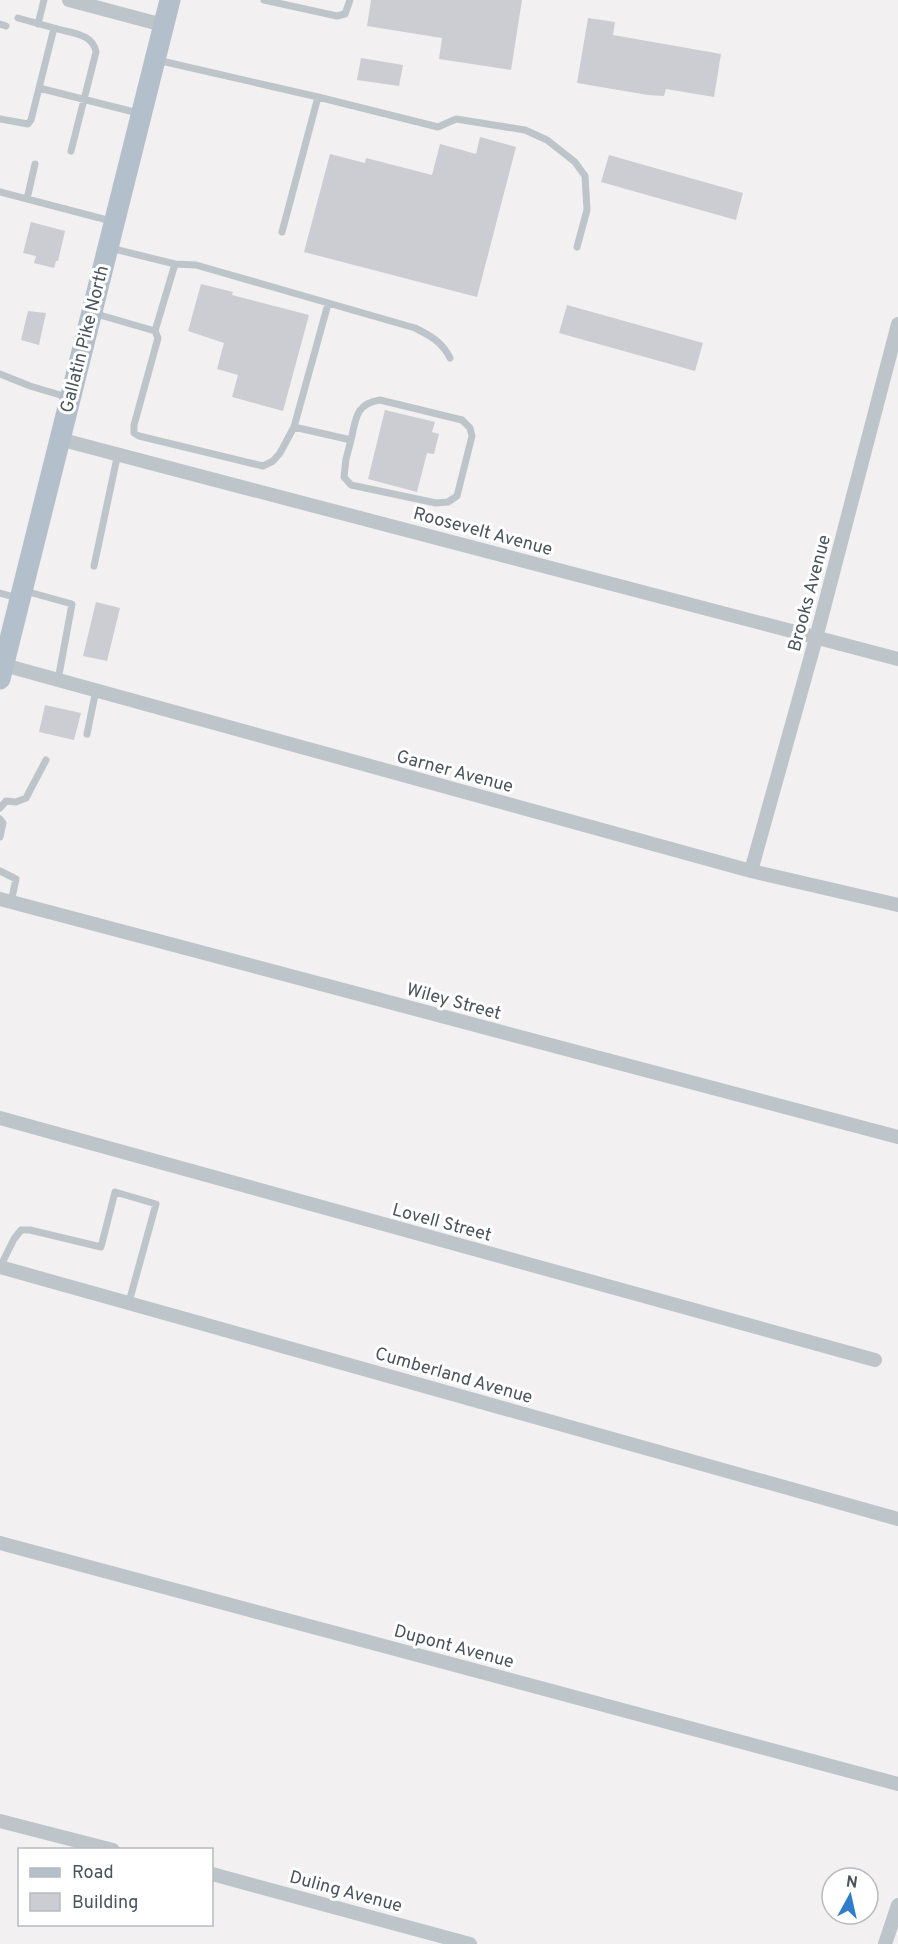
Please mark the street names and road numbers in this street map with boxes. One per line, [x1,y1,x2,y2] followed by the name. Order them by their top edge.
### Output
[56,263,115,416] street label: Gallatin Pike North
[410,503,555,562] street label: Roosevelt Avenue
[784,532,837,654] street label: Brooks Avenue
[394,746,516,799] street label: Garner Avenue
[404,979,503,1026] street label: Wiley Street
[389,1199,494,1248] street label: Lovell Street
[372,1343,535,1410] street label: Cumberland Avenue
[391,1620,516,1675] street label: Dupont Avenue
[287,1866,405,1919] street label: Duling Avenue

